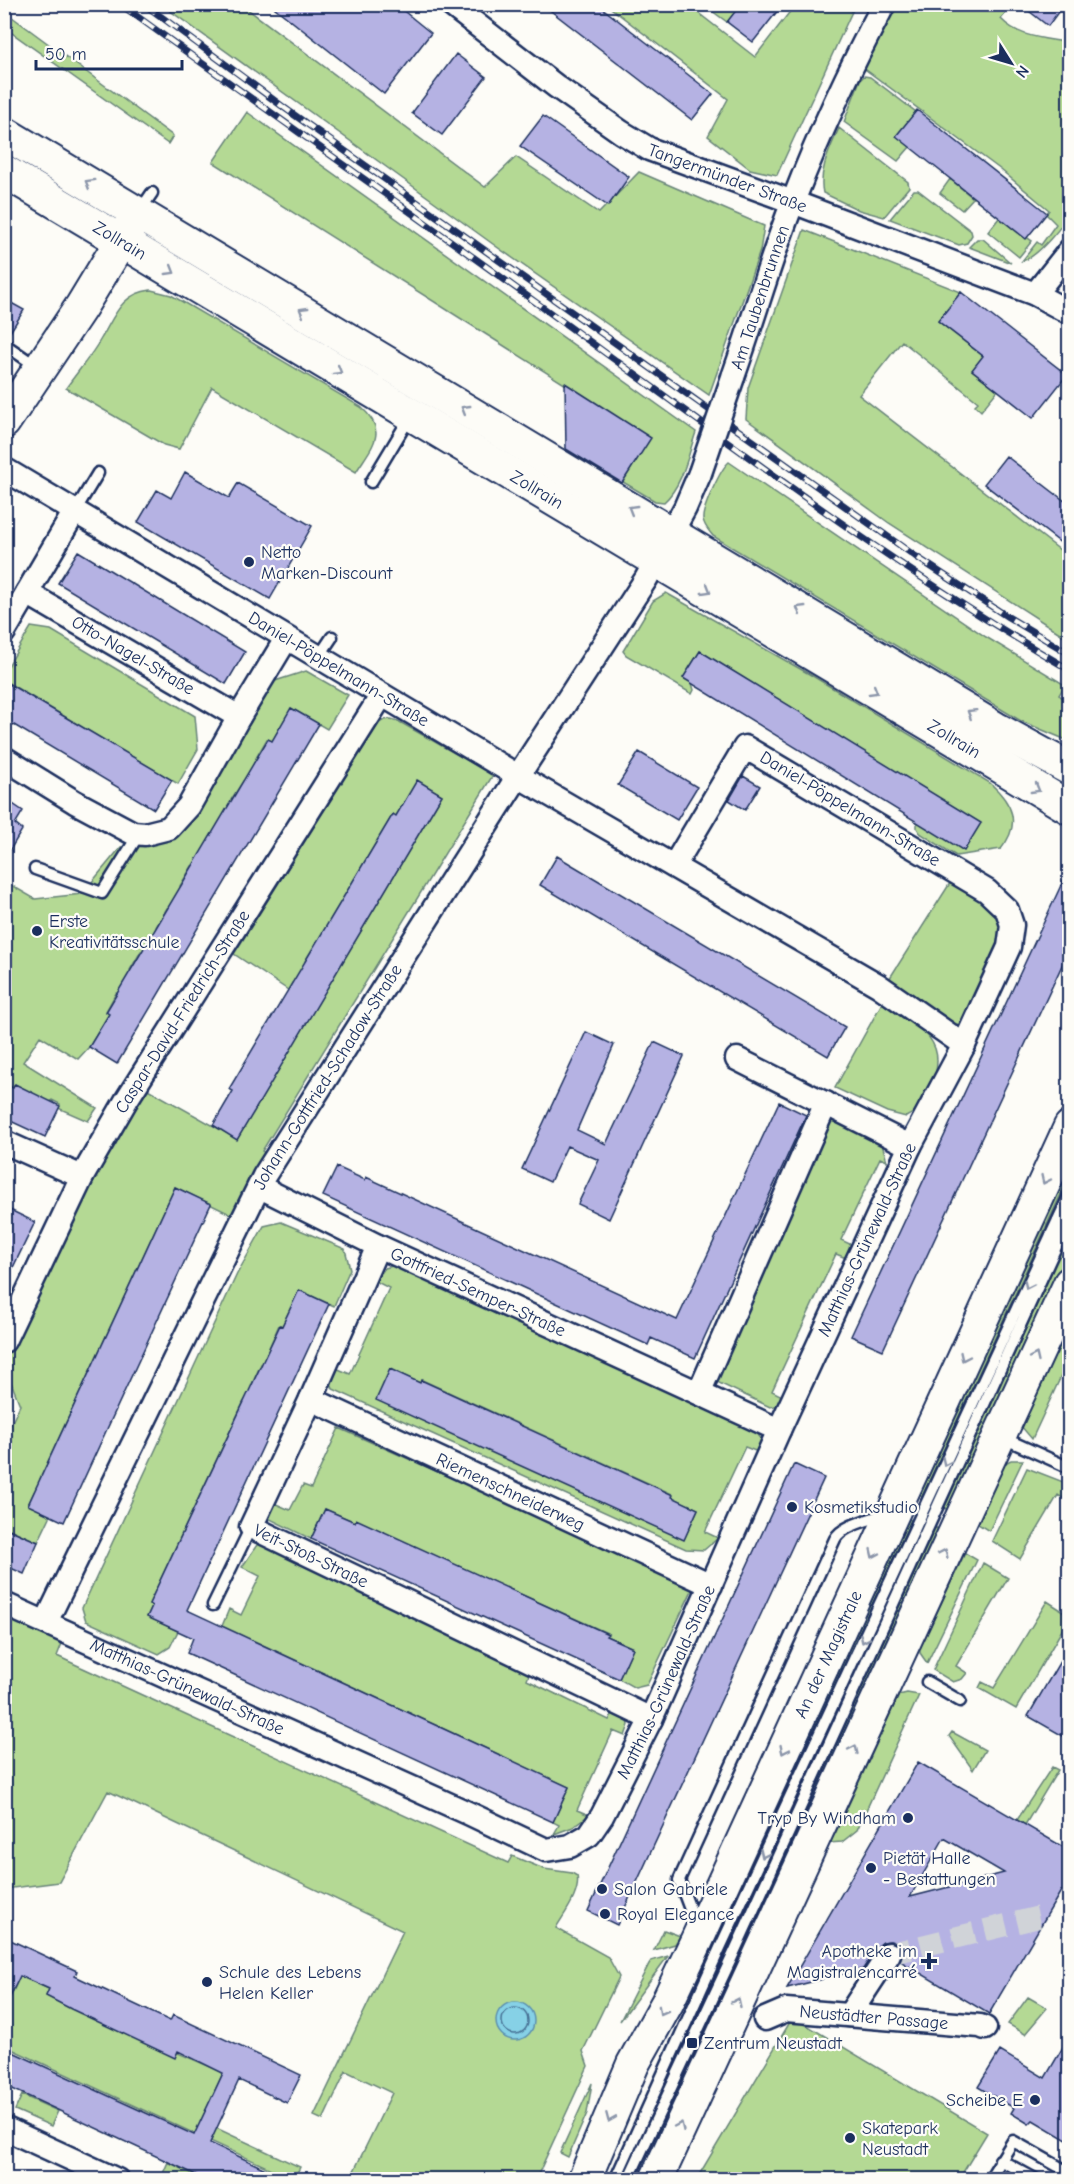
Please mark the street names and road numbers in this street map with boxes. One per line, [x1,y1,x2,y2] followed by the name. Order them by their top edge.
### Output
[645,139,810,217] street label: Tangermünder Straße
[90,216,150,264] street label: Zollrain
[726,222,794,373] street label: Am Taubenbrunnen
[507,466,567,513] street label: Zollrain
[245,607,433,731] street label: Daniel-Pöppelmann-Straße
[68,611,198,699] street label: Otto-Nagel-Straße
[924,715,985,763] street label: Zollrain
[756,747,944,871] street label: Daniel-Pöppelmann-Straße
[111,906,254,1117] street label: Caspar-David-Friedrich-Straße
[248,960,406,1193] street label: Johann-Gottfried-Schadow-Straße
[813,1139,921,1340] street label: Matthias-Grünewald-Straße
[387,1243,569,1341] street label: Gottfried-Semper-Straße
[433,1448,588,1535] street label: Riemenschneiderweg
[250,1519,372,1592] street label: Veit-Stoß-Straße
[612,1582,719,1782] street label: Matthias-Grünewald-Straße
[790,1587,866,1721] street label: An der Magistrale
[87,1634,288,1739] street label: Matthias-Grünewald-Straße
[799,2001,949,2034] street label: Neustädter Passage

